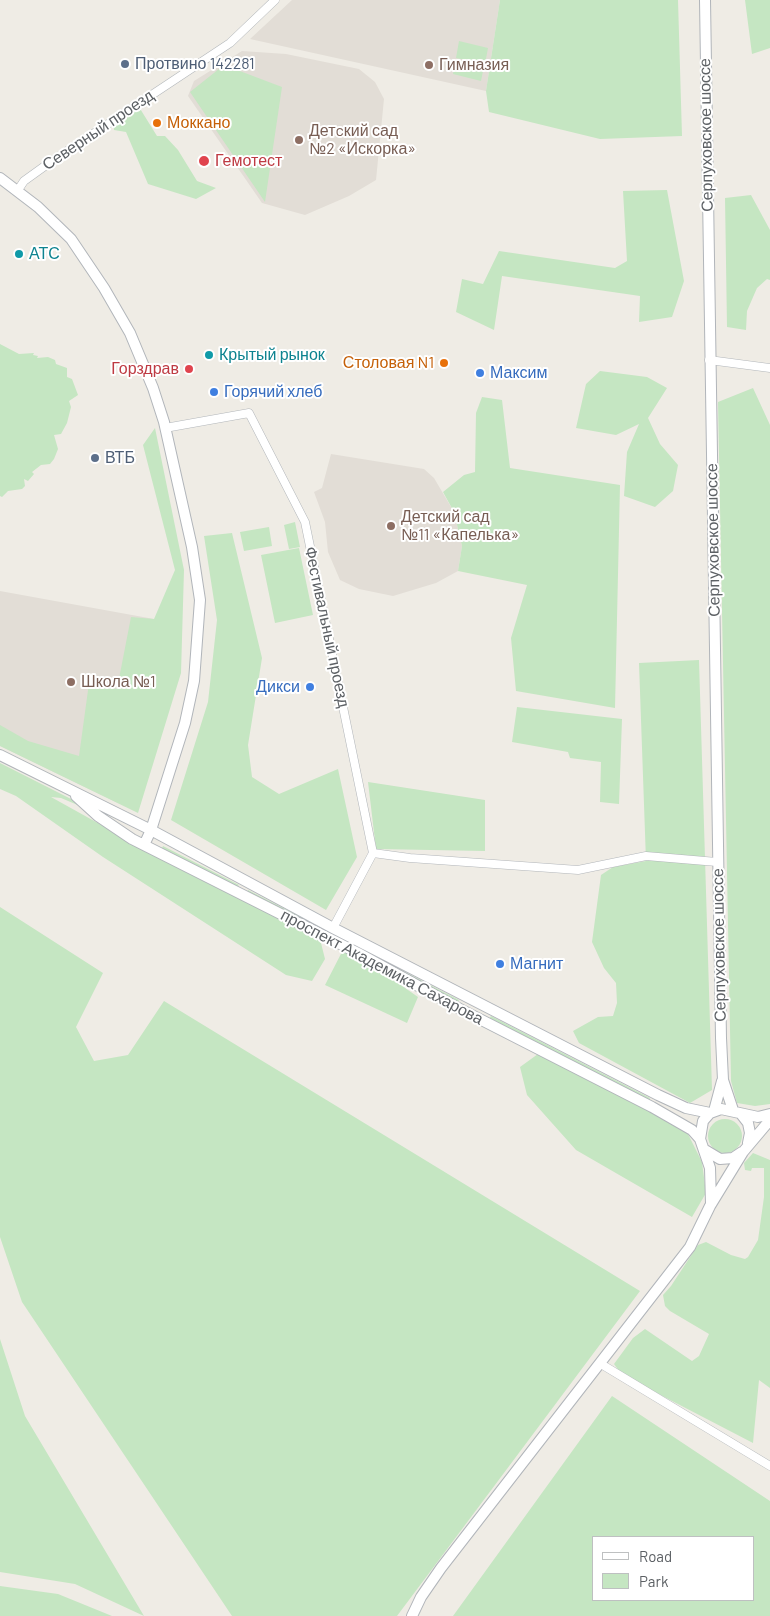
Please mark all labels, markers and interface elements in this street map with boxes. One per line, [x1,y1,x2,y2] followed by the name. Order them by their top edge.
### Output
[135,54,255,74] place label: Протвино 142281
[439,55,509,75] place label: Гимназия
[119,58,131,70] marker: Протвино 142281
[695,58,717,212] street label: Серпуховское шоссе
[423,59,435,71] marker: Гимназия
[39,86,157,174] street label: Северный проезд
[167,113,230,133] place label: Моккано
[151,117,163,129] marker: Моккано
[309,121,416,159] place label: Детcкий сад №2 «Искорка»
[293,134,305,146] marker: Детcкий сад №2 «Искорка»
[215,151,282,171] place label: Гемотест
[197,154,211,168] marker: Гемотест
[29,244,60,264] place label: АТС
[13,248,25,260] marker: АТС
[219,345,325,365] place label: Крытый рынок
[203,349,215,361] marker: Крытый рынок
[343,353,434,373] place label: Столовая N1
[438,357,450,369] marker: Столовая N1
[111,359,179,379] place label: Горздрав
[183,363,195,375] marker: Горздрав
[490,363,548,383] place label: Максим
[474,367,486,379] marker: Максим
[224,382,323,402] place label: Горячий хлеб
[208,386,220,398] marker: Горячий хлеб
[105,448,135,468] place label: ВТБ
[89,452,101,464] marker: ВТБ
[702,463,724,617] street label: Серпуховское шоссе
[401,507,519,545] place label: Детский сад №11 «Капелька»
[385,520,397,532] marker: Детский сад №11 «Капелька»
[301,545,353,709] street label: Фестивальный проезд
[81,672,156,692] place label: Школа №1
[65,676,77,688] marker: Школа №1
[256,677,300,697] place label: Дикси
[304,681,316,693] marker: Дикси
[708,868,730,1022] street label: Серпуховское шоссе
[277,905,487,1029] street label: проспект Академика Сахарова
[510,954,563,974] place label: Магнит
[494,958,506,970] marker: Магнит
[592,1536,755,1601] legend
[639,1547,672,1565] text: Road
[639,1572,668,1590] text: Park

